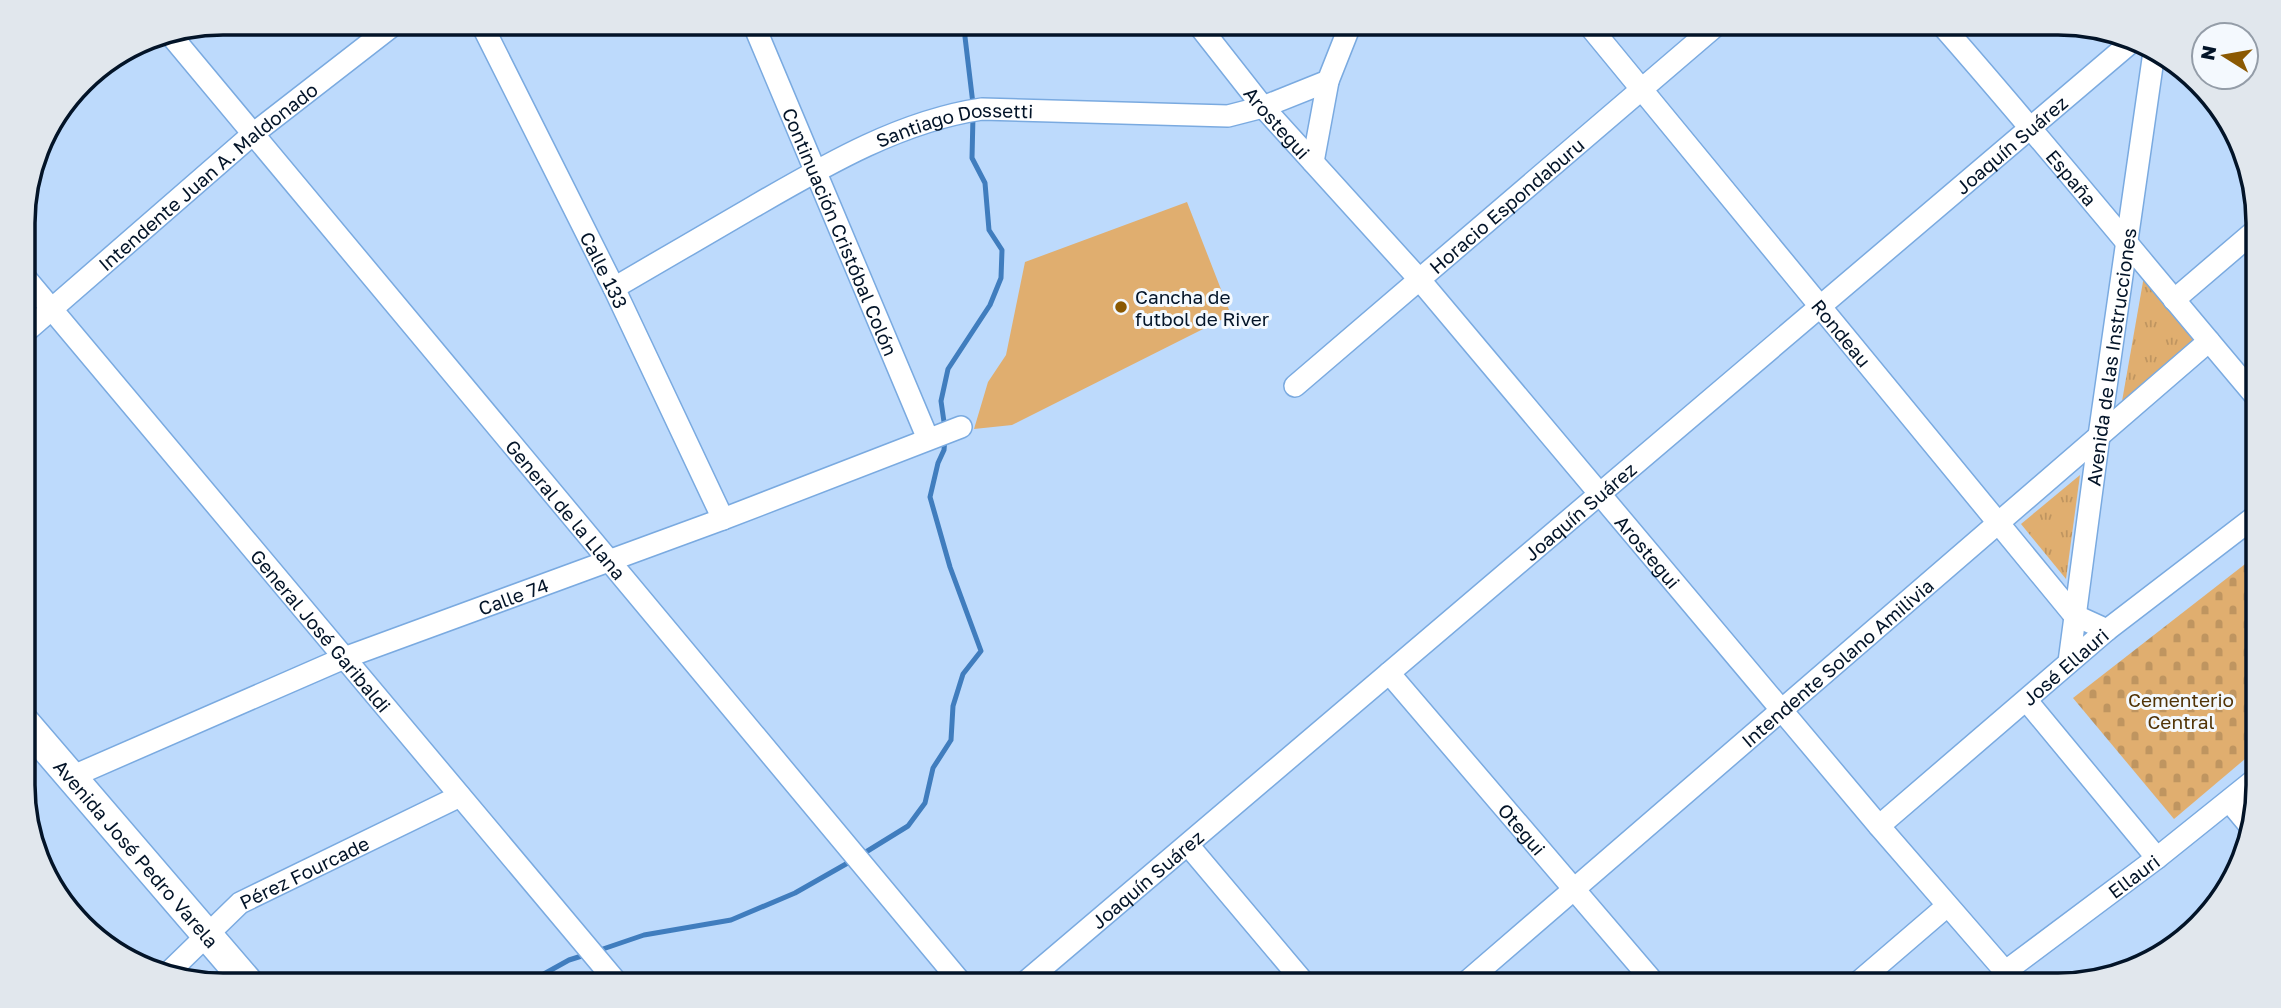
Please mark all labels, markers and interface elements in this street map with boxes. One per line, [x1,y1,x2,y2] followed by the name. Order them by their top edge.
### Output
[2190,21,2260,91] north arrow
[2195,43,2220,62] text: N
[93,77,322,275] street label: Intendente Juan A. Maldonado
[1240,82,1315,163] street label: Arostegui
[1950,90,2072,198] street label: Joaquín Suárez
[872,98,1034,152] street label: Santiago Dossetti
[778,104,903,359] street label: Continuación Cristóbal Colón
[1424,133,1588,278] street label: Horacio Espondaburu
[2042,144,2102,210] street label: España
[2081,226,2140,487] street label: Avenida de las Instrucciones
[576,227,633,312] street label: Calle 133
[1135,285,1270,330] place label: Cancha de futbol de River
[1807,294,1876,371] street label: Rondeau
[1113,299,1129,315] marker: Cancha de futbol de River
[501,435,631,584] street label: General de la Llana
[1519,457,1640,565] street label: Joaquín Suárez
[1611,510,1685,593] street label: Arostegui
[246,544,396,717] street label: General José Garibaldi
[475,573,551,619] street label: Calle 74
[1736,573,1938,751] street label: Intendente Solano Amilivia
[2017,623,2113,710] street label: José Ellauri
[2128,688,2234,733] park label: Cementerio Central
[50,754,224,952] street label: Avenida José Pedro Varela
[1494,798,1551,859] street label: Otegui
[1086,825,1208,933] street label: Joaquín Suárez
[236,831,372,913] street label: Pérez Fourcade
[2103,849,2164,902] street label: Ellauri

